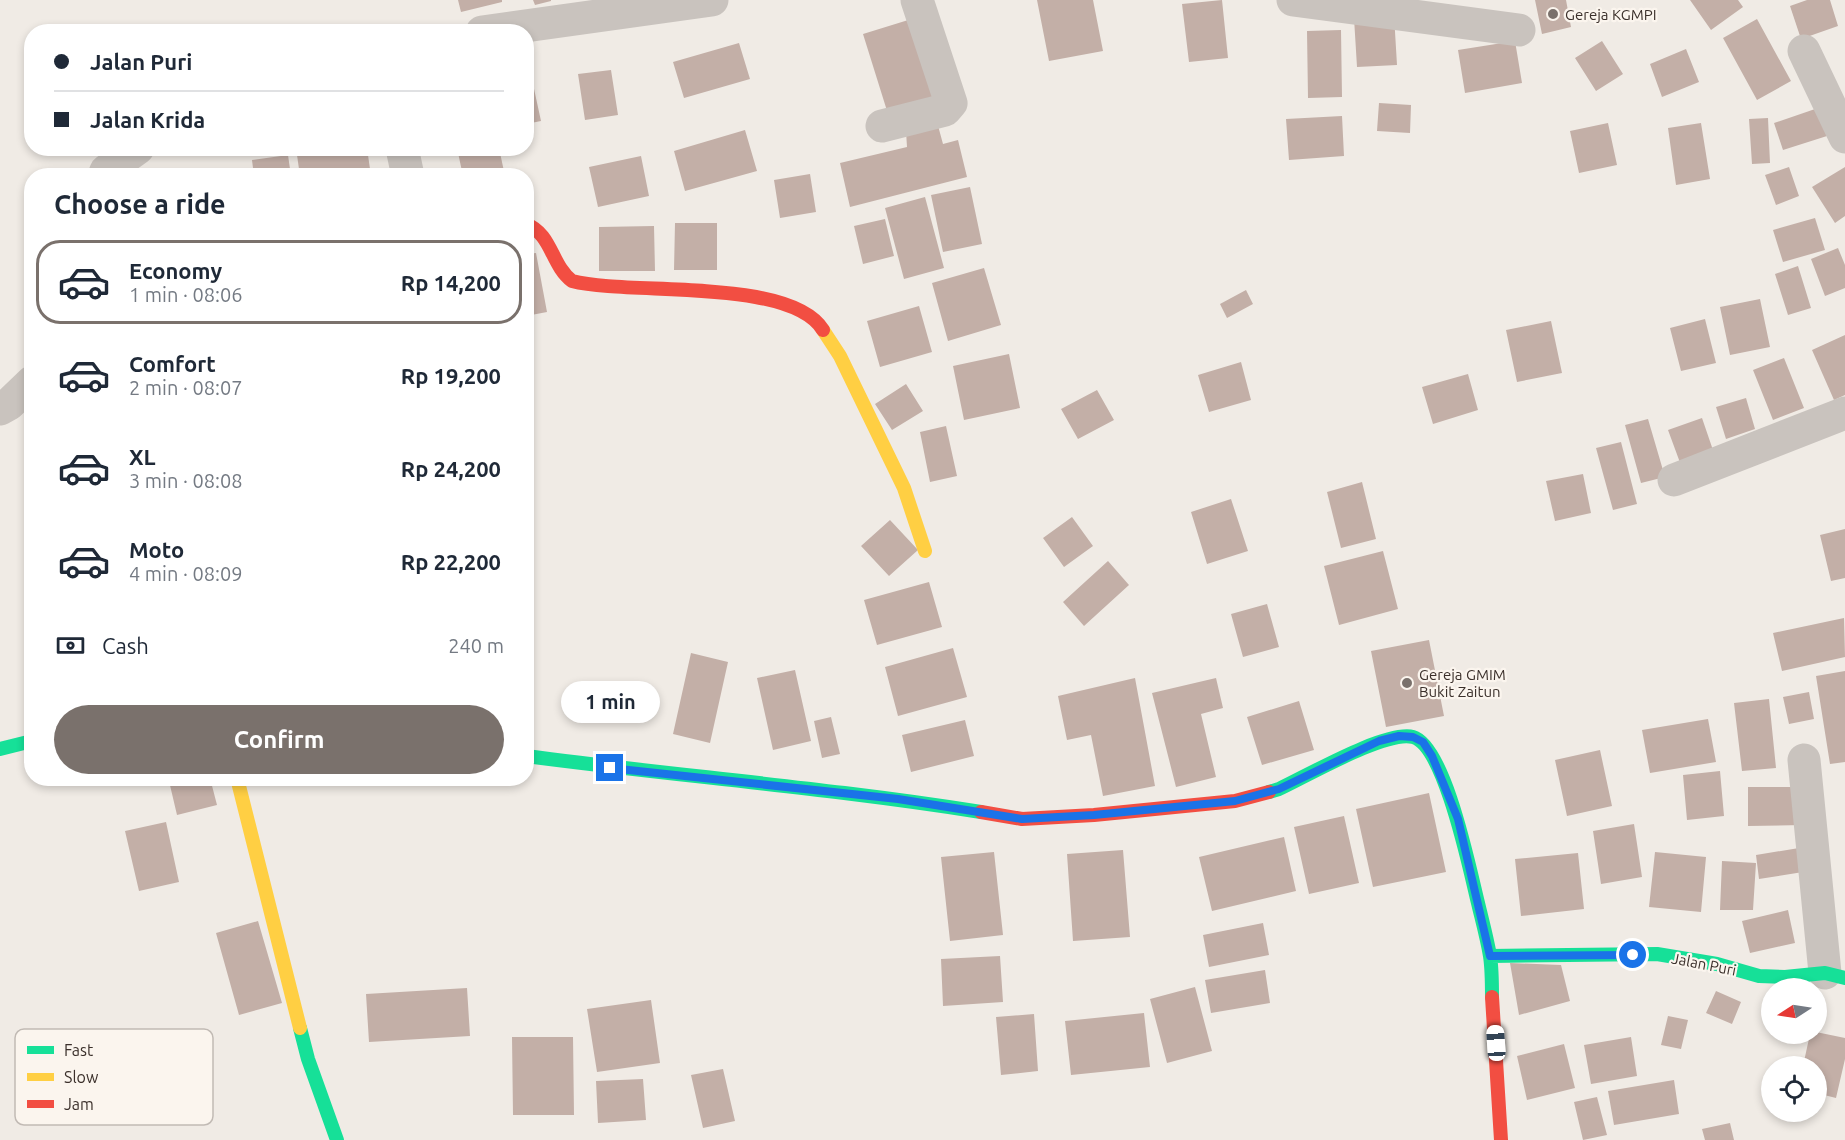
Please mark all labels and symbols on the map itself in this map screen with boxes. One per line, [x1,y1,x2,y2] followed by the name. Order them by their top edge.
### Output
[1565,6,1656,23] place label: Gereja KGMPI
[1546,7,1560,21] marker: Gereja KGMPI
[1419,666,1506,700] place label: Gereja GMIM Bukit Zaitun
[1400,676,1414,690] marker: Gereja GMIM Bukit Zaitun
[560,681,660,723] callout: 1 min
[596,754,623,781] route end
[1619,941,1646,968] route start
[1670,949,1738,979] street label: Jalan Puri
[1761,978,1827,1044] north arrow
[1486,1024,1506,1062] car
[15,1029,213,1125] legend
[64,1041,94,1059] text: Fast
[64,1068,99,1086] text: Slow
[64,1095,94,1113] text: Jam

